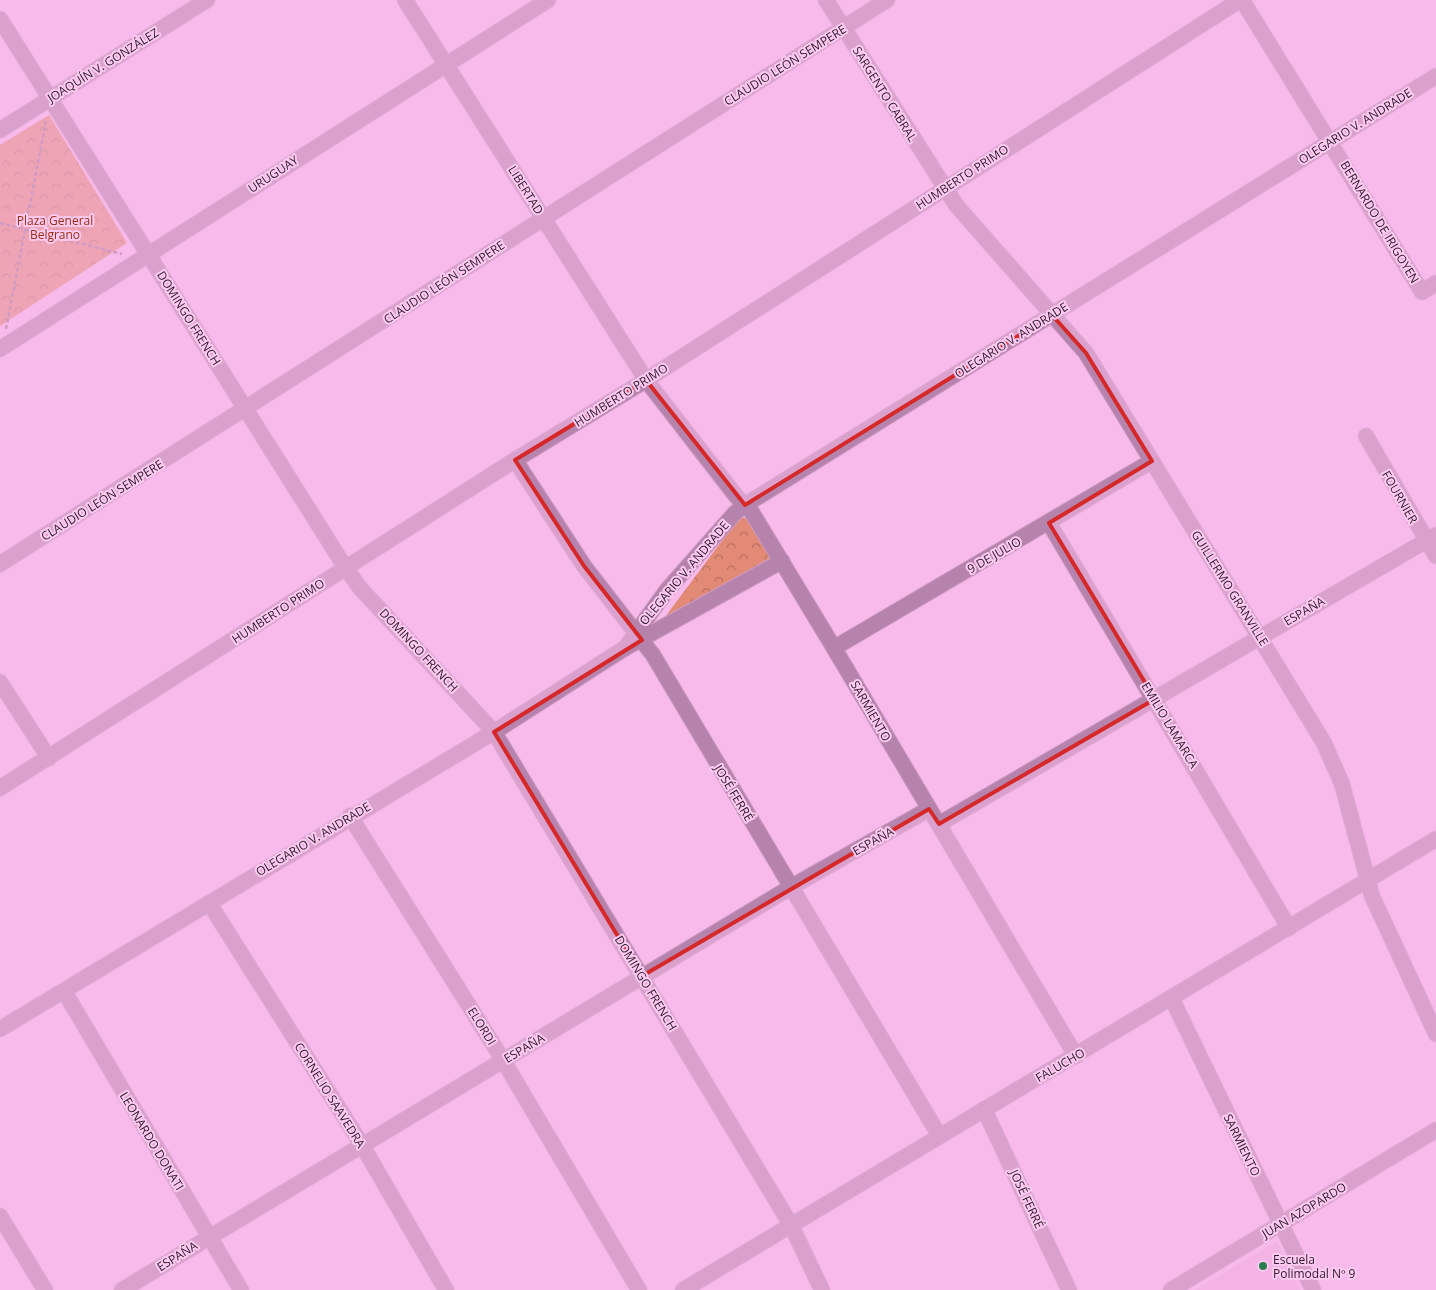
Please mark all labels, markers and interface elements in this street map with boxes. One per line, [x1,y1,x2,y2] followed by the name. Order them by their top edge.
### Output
[721,20,849,110] street label: CLAUDIO LEÓN SEMPERE
[43,24,162,107] street label: JOAQUÍN V. GONZÁLEZ
[849,43,921,145] street label: SARGENTO CABRAL
[1295,84,1415,168] street label: OLEGARIO V. ANDRADE
[912,141,1012,213] street label: HUMBERTO PRIMO
[245,151,302,197] street label: URUGUAY
[1337,158,1423,286] street label: BERNARDO DE IRIGOYEN
[504,162,548,218] street label: LIBERTAD
[17,212,93,243] park label: Plaza General Belgrano
[380,236,508,328] street label: CLAUDIO LEÓN SEMPERE
[153,268,225,368] street label: DOMINGO FRENCH
[951,298,1071,382] street label: OLEGARIO V. ANDRADE
[571,359,671,431] street label: HUMBERTO PRIMO
[38,455,166,545] street label: CLAUDIO LEÓN SEMPERE
[1378,468,1422,527] street label: FOURNIER
[635,517,733,629] street label: OLEGARIO V. ANDRADE
[1188,527,1272,649] street label: GUILLERMO GRANVILLE
[964,533,1024,577] street label: 9 DE JULIO
[228,575,328,647] street label: HUMBERTO PRIMO
[1280,592,1328,630] street label: ESPAÑA
[376,605,462,695] street label: DOMINGO FRENCH
[847,678,895,744] street label: SARMIENTO
[1138,679,1203,772] street label: EMILIO LAMARCA
[710,761,758,824] street label: JOSÉ FERRÉ
[253,798,373,880] street label: OLEGARIO V. ANDRADE
[849,823,897,859] street label: ESPAÑA
[611,932,681,1034] street label: DOMINGO FRENCH
[464,1004,500,1048] street label: ELORDI
[500,1029,548,1067] street label: ESPAÑA
[291,1039,370,1151] street label: CORNELIO SAAVEDRA
[1032,1044,1088,1086] street label: FALUCHO
[116,1089,188,1193] street label: LEONARDO DONATI
[1220,1111,1264,1179] street label: SARMIENTO
[1006,1166,1048,1231] street label: JOSÉ FERRÉ
[1258,1178,1349,1242] street label: JUAN AZOPARDO
[154,1237,201,1275] street label: ESPAÑA
[1273,1251,1356,1282] place label: Escuela Polimodal Nº 9
[1257,1260,1269,1272] marker: Escuela Polimodal Nº 9

